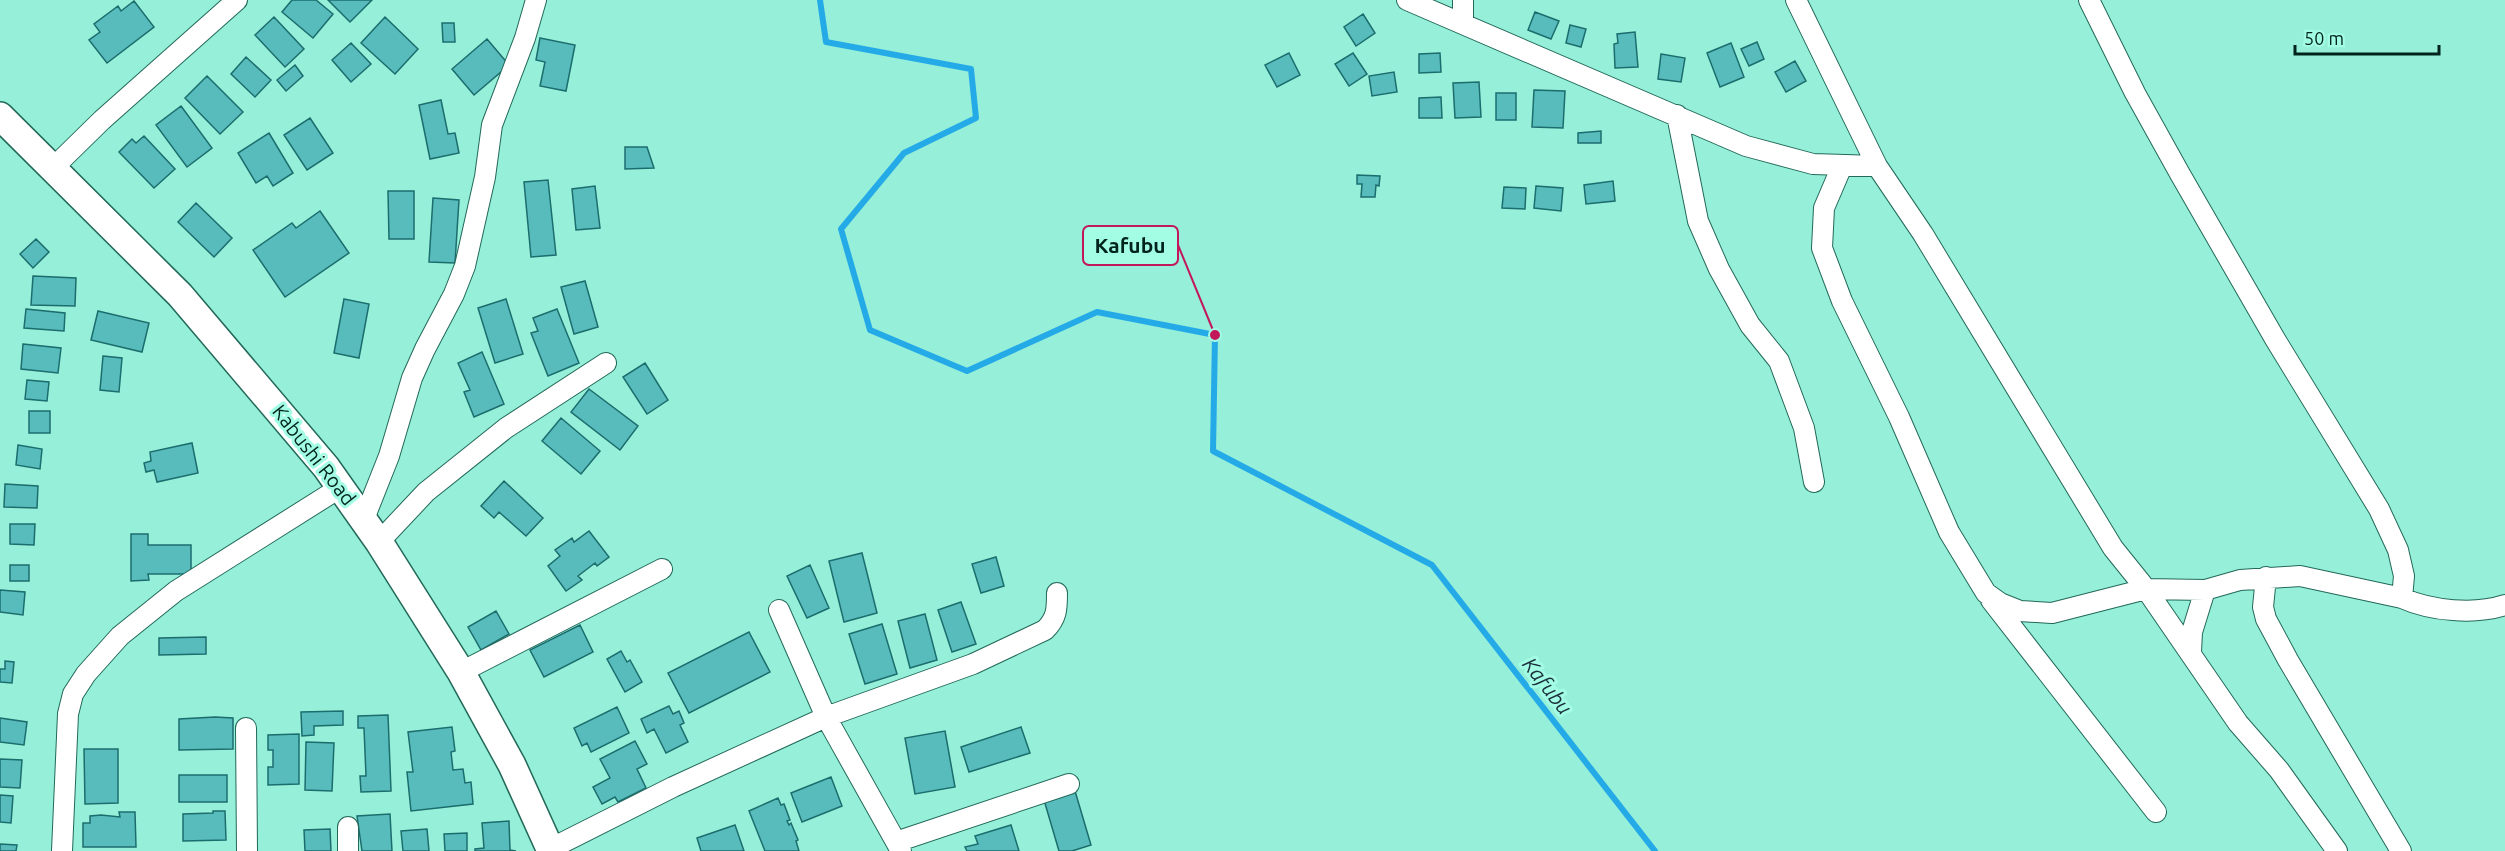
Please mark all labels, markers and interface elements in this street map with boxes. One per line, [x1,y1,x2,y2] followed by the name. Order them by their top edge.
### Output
[2295,18,2439,56] scale bar
[2304,28,2344,48] text: 50 m
[1083,226,1178,265] callout: Kafubu
[1094,233,1166,257] text: Kafubu
[268,400,361,510] street label: Kabushi Road
[1518,652,1577,719] water label: Kafubu

